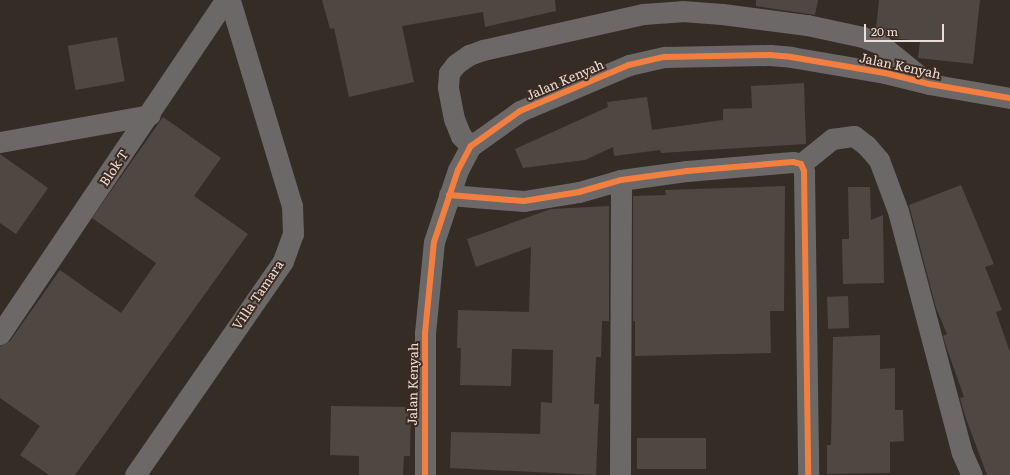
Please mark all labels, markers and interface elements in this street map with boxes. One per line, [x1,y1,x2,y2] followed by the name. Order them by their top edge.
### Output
[866,16,946,42] scale bar
[871,22,898,40] text: 20 m
[858,50,942,82] street label: Jalan Kenyah
[524,57,606,103] street label: Jalan Kenyah
[96,147,132,189] street label: Blok T
[229,257,287,333] street label: Villa Tamara
[404,342,422,426] street label: Jalan Kenyah

